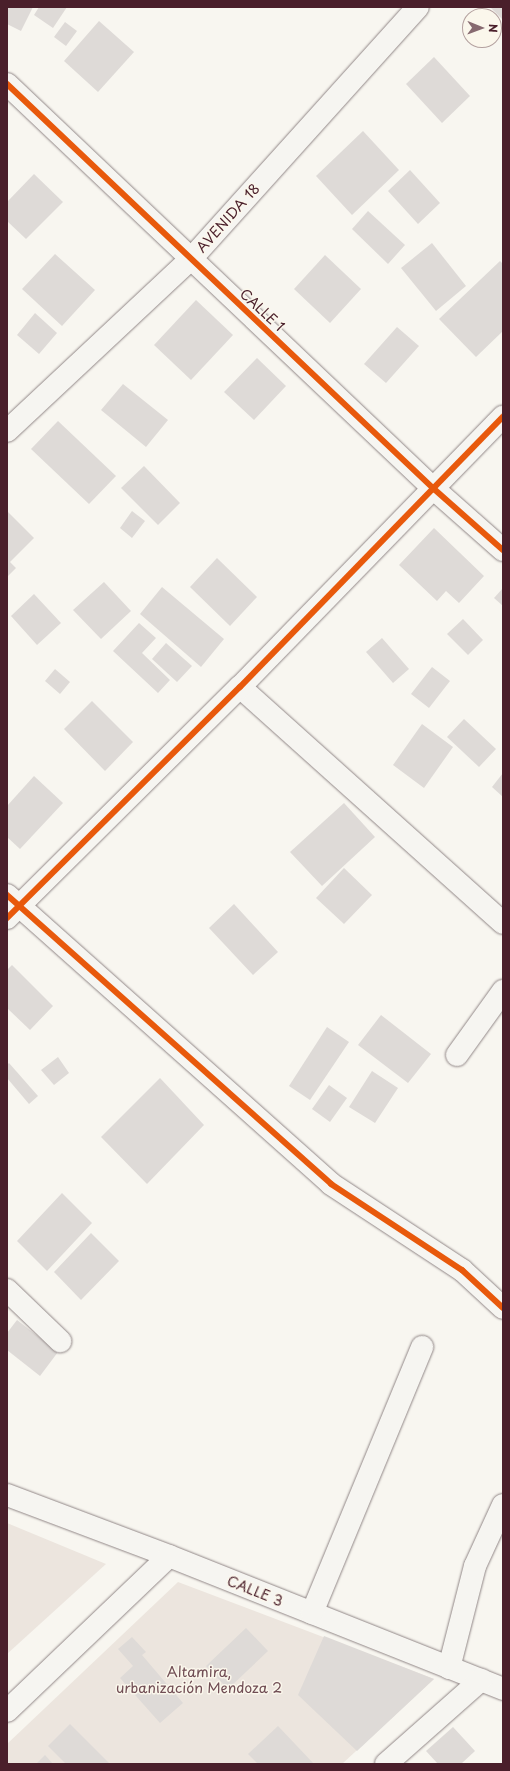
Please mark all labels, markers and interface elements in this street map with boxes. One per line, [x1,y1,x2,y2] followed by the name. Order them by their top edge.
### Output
[462,8,502,48] north arrow
[485,24,502,33] text: N
[193,181,263,255] street label: AVENIDA 18
[236,284,288,336] street label: CALLE 1
[224,1572,286,1610] street label: CALLE 3
[116,1664,282,1696] park label: Altamira, urbanización Mendoza 2

